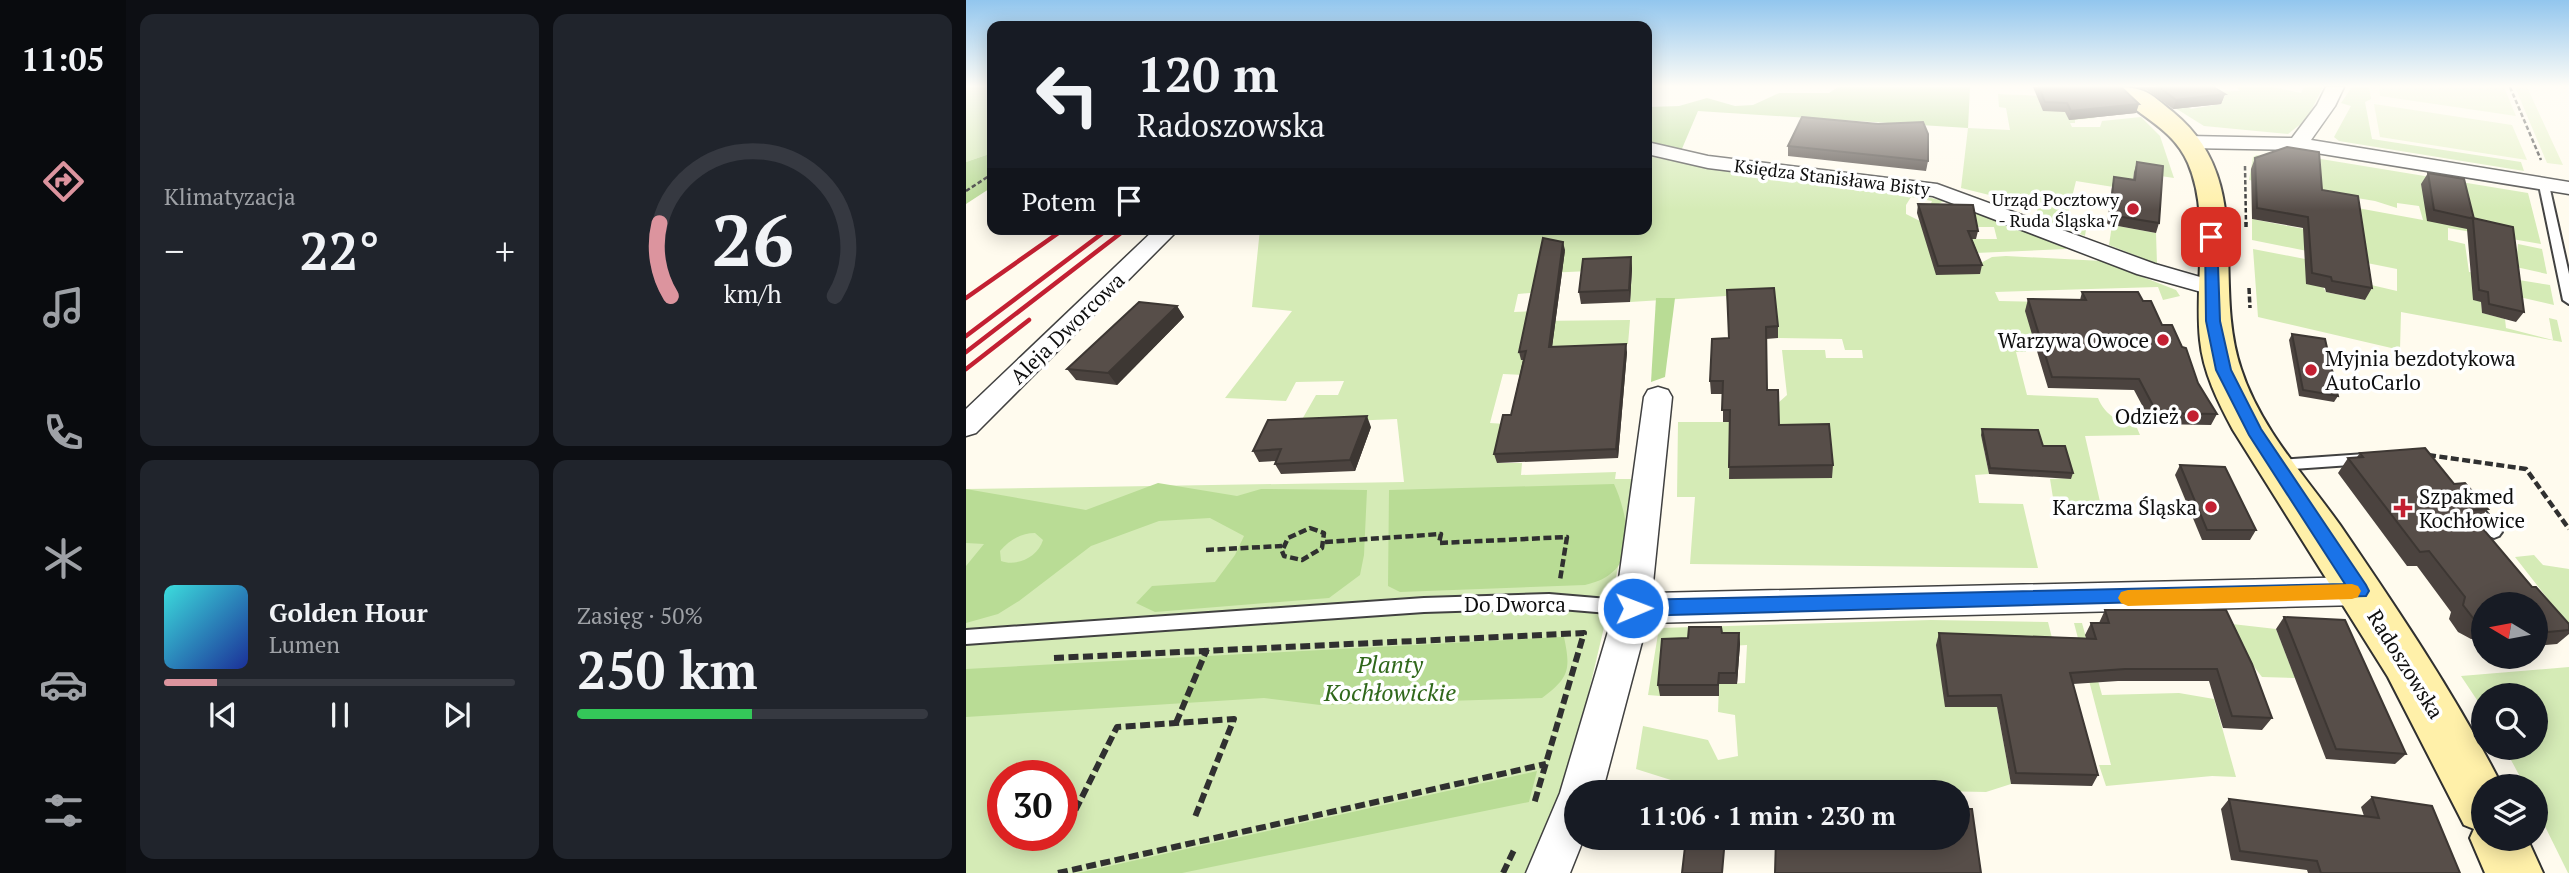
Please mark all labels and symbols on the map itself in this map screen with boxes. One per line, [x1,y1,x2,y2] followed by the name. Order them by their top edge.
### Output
[1733,153,1932,201] street label: Księdza Stanisława Bisty
[1992,187,2120,232] place label: Urząd Pocztowy - Ruda Śląska 7
[2125,201,2141,217] marker: Urząd Pocztowy - Ruda Śląska 7
[2181,207,2241,267] pin
[1004,266,1131,390] street label: Aleja Dworcowa
[1998,326,2149,354] place label: Warzywa Owoce
[2155,332,2171,348] marker: Warzywa Owoce
[2325,344,2516,396] place label: Myjnia bezdotykowa AutoCarlo
[2303,362,2319,378] marker: Myjnia bezdotykowa AutoCarlo
[2115,402,2179,430] place label: Odzież
[2185,408,2201,424] marker: Odzież
[2419,482,2525,534] place label: Szpakmed Kochłowice
[2053,493,2197,521] place label: Karczma Śląska
[2393,498,2413,518] marker: Szpakmed Kochłowice
[2203,499,2219,515] marker: Karczma Śląska
[1596,571,1670,645] position arrow
[1464,590,1566,618] street label: Do Dworca
[2471,592,2548,668] north arrow
[2361,604,2451,724] street label: Radoszowska
[1323,648,1456,708] park label: Planty Kochłowickie
[987,760,1078,851] speed limit sign: 30

